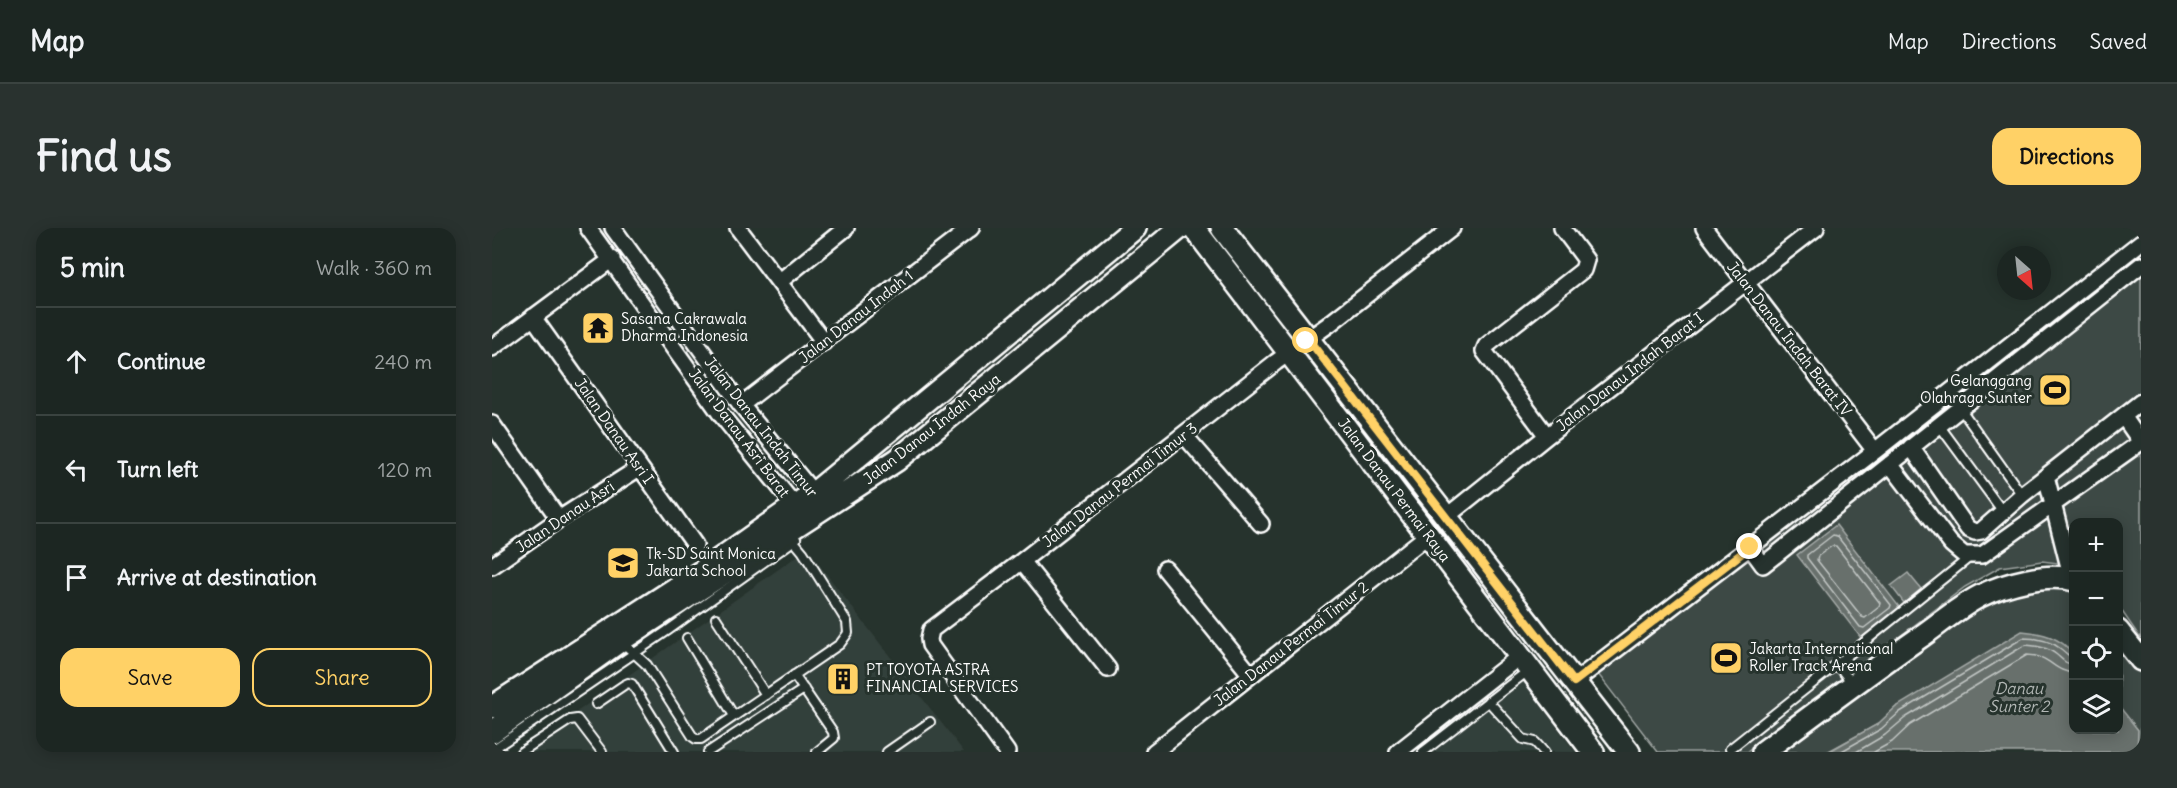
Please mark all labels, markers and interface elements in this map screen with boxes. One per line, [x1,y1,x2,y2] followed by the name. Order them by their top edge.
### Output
[30,23,84,59] text: Map
[1888,28,1929,55] text: Map
[1962,28,2056,55] text: Directions
[2089,28,2147,55] text: Saved
[1992,128,2141,185] button: Directions
[36,130,172,182] text: Find us
[1997,246,2051,300] north arrow
[60,251,125,284] text: 5 min
[316,255,432,280] text: Walk · 360 m
[1723,257,1856,420] street label: Jalan Danau Indah Barat IV
[795,266,917,367] street label: Jalan Danau Indah 1
[1552,308,1707,435] street label: Jalan Danau Indah Barat I
[621,309,749,345] place label: Sasana Cakrawala Dharma Indonesia
[580,310,616,346] temple icon: Sasana Cakrawala Dharma Indonesia
[1292,327,1318,353] route start
[60,345,93,378] icon: ahead
[117,347,206,375] text: Continue
[374,349,432,374] text: 240 m
[701,353,822,501] street label: Jalan Danau Indah Timur
[685,364,794,501] street label: Jalan Danau Asri Barat
[859,369,1004,488] street label: Jalan Danau Indah Raya
[1920,371,2032,407] place label: Gelanggang Olahraga Sunter
[2037,372,2073,408] sports icon: Gelanggang Olahraga Sunter
[571,374,658,487] street label: Jalan Danau Asri I
[1334,414,1455,566] street label: Jalan Danau Permai Raya
[1038,418,1201,551] street label: Jalan Danau Permai Timur 3
[60,453,93,486] icon: left
[117,455,198,483] text: Turn left
[378,457,432,482] text: 120 m
[512,477,618,557] street label: Jalan Danau Asri
[2069,518,2123,734] map controls
[2069,518,2123,572] button: +
[1736,533,1762,559] route end
[646,544,776,580] place label: Tk-SD Saint Monica Jakarta School
[605,545,641,581] school or university icon: Tk-SD Saint Monica Jakarta School
[60,561,93,594] icon: arrive
[117,563,317,591] text: Arrive at destination
[2069,572,2123,626] button: −
[1209,577,1372,710] street label: Jalan Danau Permai Timur 2
[2069,626,2123,680] button: locate
[1749,639,1893,675] place label: Jakarta International Roller Track Arena
[1708,640,1744,676] sports icon: Jakarta International Roller Track Arena
[60,648,240,707] button: Save
[252,648,432,707] button: Share
[866,660,1018,696] place label: PT TOYOTA ASTRA FINANCIAL SERVICES
[825,661,861,697] building icon: PT TOYOTA ASTRA FINANCIAL SERVICES
[1989,678,2050,716] water label: Danau Sunter 2
[2069,680,2123,734] button: layers

